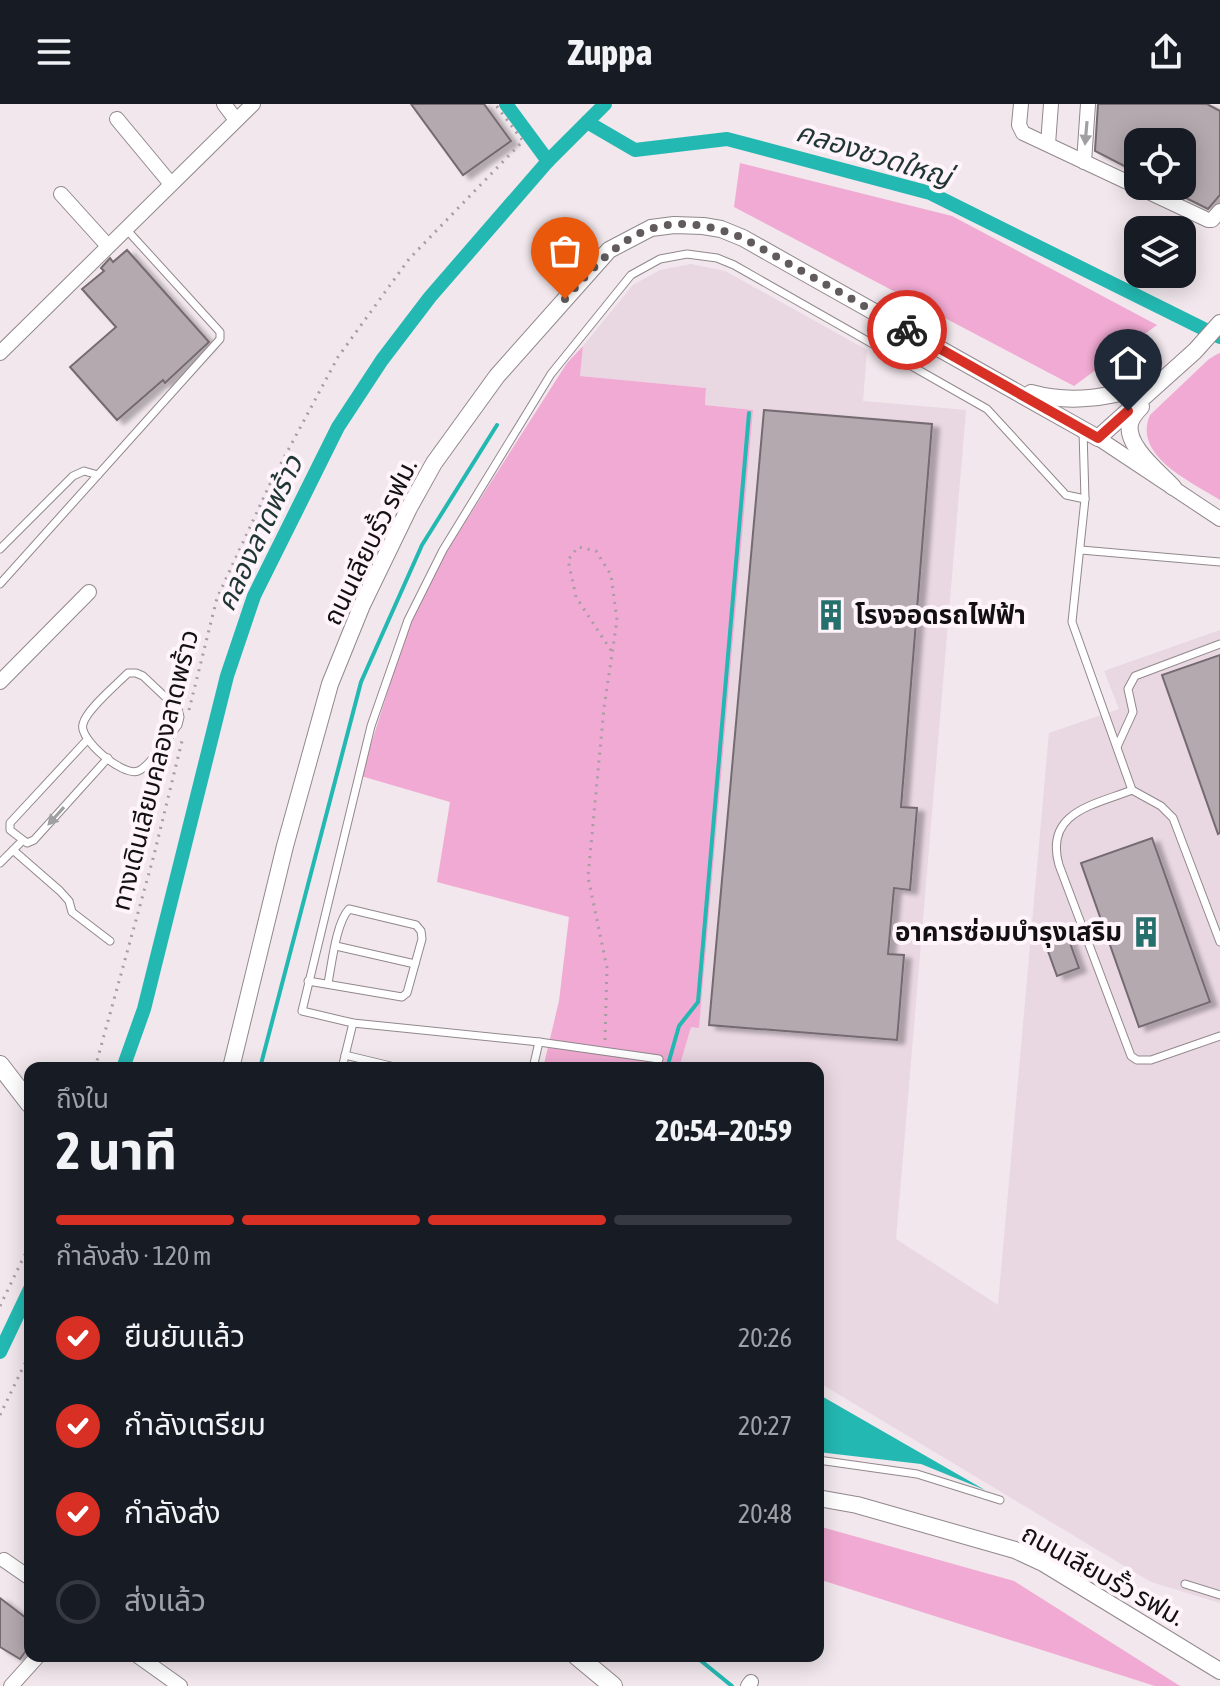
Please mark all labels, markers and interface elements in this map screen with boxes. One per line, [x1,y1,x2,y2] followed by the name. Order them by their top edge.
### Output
[32,30,76,74] icon: menu
[1144,30,1188,74] icon: share
[568,31,652,73] text: Zuppa
[792,115,959,194] water label: คลองชวดใหญ่
[1079,121,1092,146] one-way arrow
[1124,128,1196,288] map controls
[1124,128,1196,200] button: locate
[1124,216,1196,288] button: layers
[531,217,599,299] pin
[543,229,587,273] icon: bag
[867,290,947,370] courier
[885,308,929,352] icon: bike
[1094,329,1162,411] pin
[1106,341,1150,385] icon: home
[209,449,309,616] water label: คลองลาดพร้าว
[315,453,423,630] street label: ถนนเลียบรั้ว รฟม.
[814,598,848,632] building icon: โรงจอดรถไฟฟ้า
[855,600,1026,630] place label: โรงจอดรถไฟฟ้า
[106,626,204,914] street label: ทางเดินเลียบคลองลาดพร้าว
[47,807,65,826] one-way arrow
[1129,915,1163,949] building icon: อาคารซ่อมบำรุงเสริม
[895,917,1122,948] place label: อาคารซ่อมบำรุงเสริม
[56,1084,109,1114] text: ถึงใน
[655,1113,792,1147] text: 20:54–20:59
[56,1120,177,1180] text: 2 นาที
[56,1241,211,1271] text: กำลังส่ง · 120 m
[56,1316,100,1360] icon: check
[124,1319,245,1353] text: ยืนยันแล้ว
[738,1323,792,1353] text: 20:26
[56,1404,100,1448] icon: check
[124,1407,266,1441] text: กำลังเตรียม
[738,1411,792,1441] text: 20:27
[56,1492,100,1536] icon: check
[124,1495,221,1529] text: กำลังส่ง
[738,1499,792,1529] text: 20:48
[1017,1517,1190,1632] street label: ถนนเลียบรั้ว รฟม.
[124,1583,206,1617] text: ส่งแล้ว

